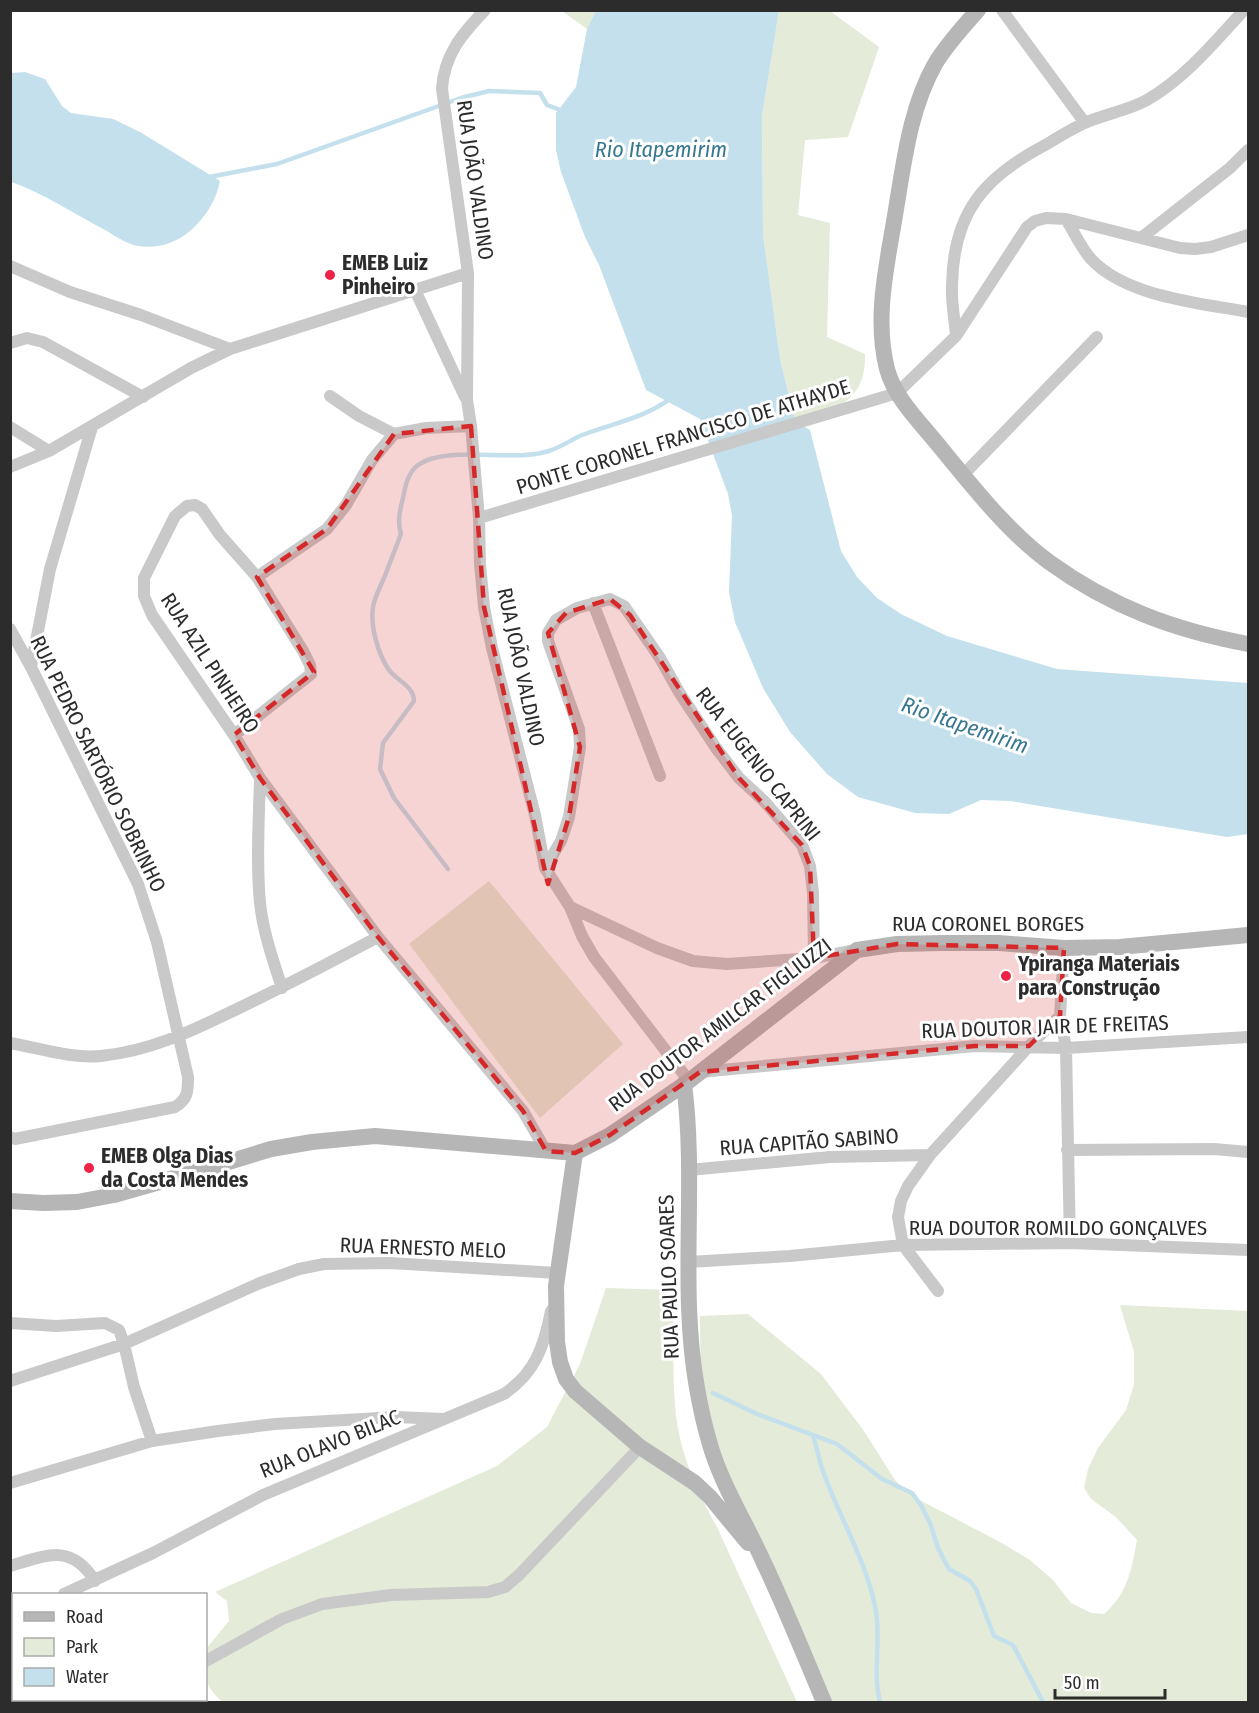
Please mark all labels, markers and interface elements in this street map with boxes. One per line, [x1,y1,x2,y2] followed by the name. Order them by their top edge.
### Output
[451,98,499,262] street label: RUA JOÃO VALDINO
[595,136,727,163] water label: Rio Itapemirim
[342,250,428,300] place label: EMEB Luiz Pinheiro
[323,268,337,282] marker: EMEB Luiz Pinheiro
[513,374,853,500] street label: PONTE CORONEL FRANCISCO DE ATHAYDE
[491,585,551,749] street label: RUA JOÃO VALDINO
[155,588,265,738] street label: RUA AZIL PINHEIRO
[24,632,172,896] street label: RUA PEDRO SARTÓRIO SOBRINHO
[690,682,826,846] street label: RUA EUGENIO CAPRINI
[898,691,1032,759] water label: Rio Itapemirim
[892,911,1084,937] street label: RUA CORONEL BORGES
[603,933,837,1117] street label: RUA DOUTOR AMILCAR FIGLIUZZI
[1017,951,1180,1001] place label: Ypiranga Materiais para Construção
[999,969,1013,983] marker: Ypiranga Materiais para Construção
[921,1010,1169,1044] street label: RUA DOUTOR JAIR DE FREITAS
[719,1123,899,1161] street label: RUA CAPITÃO SABINO
[101,1143,248,1193] place label: EMEB Olga Dias da Costa Mendes
[82,1161,96,1175] marker: EMEB Olga Dias da Costa Mendes
[653,1194,685,1360] street label: RUA PAULO SOARES
[909,1215,1207,1241] street label: RUA DOUTOR ROMILDO GONÇALVES
[339,1232,507,1264] street label: RUA ERNESTO MELO
[256,1404,404,1484] street label: RUA OLAVO BILAC
[12,1593,207,1701] legend
[66,1606,103,1628] text: Road
[66,1636,99,1658] text: Park
[1055,1662,1164,1700] scale bar
[66,1666,109,1688] text: Water
[1064,1672,1100,1694] text: 50 m

